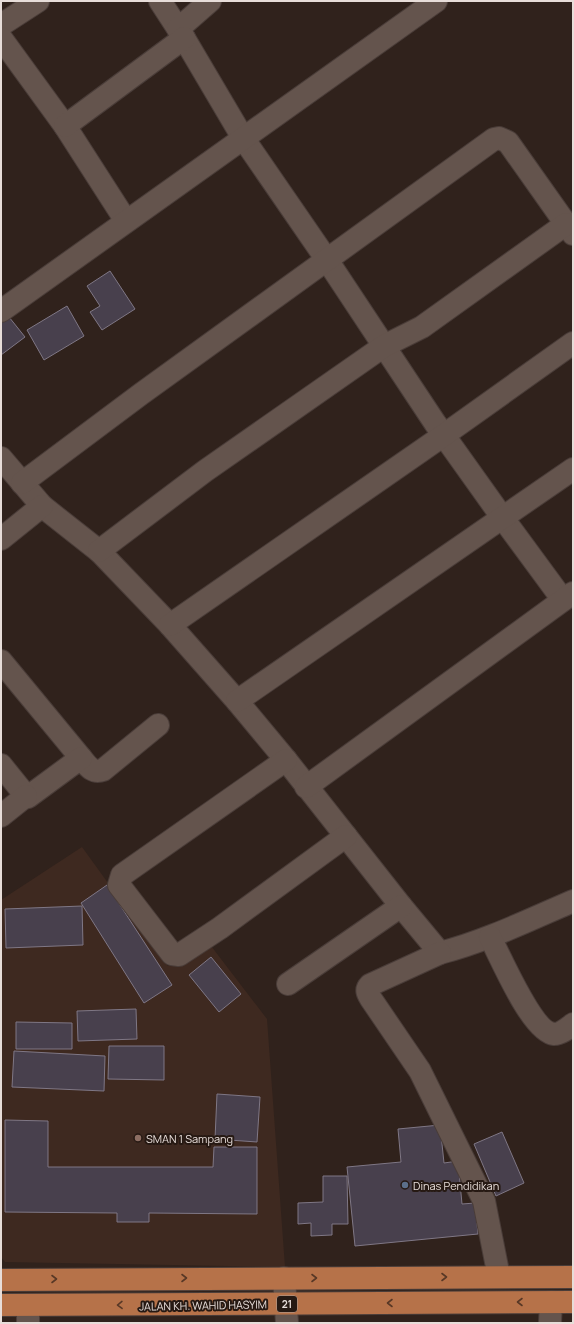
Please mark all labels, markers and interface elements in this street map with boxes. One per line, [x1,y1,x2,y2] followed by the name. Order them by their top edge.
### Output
[146,1131,233,1146] place label: SMAN 1 Sampang
[133,1133,143,1143] marker: SMAN 1 Sampang
[413,1178,499,1193] place label: Dinas Pendidikan
[400,1180,410,1190] marker: Dinas Pendidikan
[441,1273,447,1281] one-way arrow
[181,1274,187,1283] one-way arrow
[311,1274,317,1282] one-way arrow
[51,1275,57,1283] one-way arrow
[139,1296,267,1314] street label: JALAN KH. WAHID HASYIM
[277,1296,297,1312] road number: 21
[517,1298,523,1306] one-way arrow
[387,1299,393,1307] one-way arrow
[117,1301,123,1309] one-way arrow

